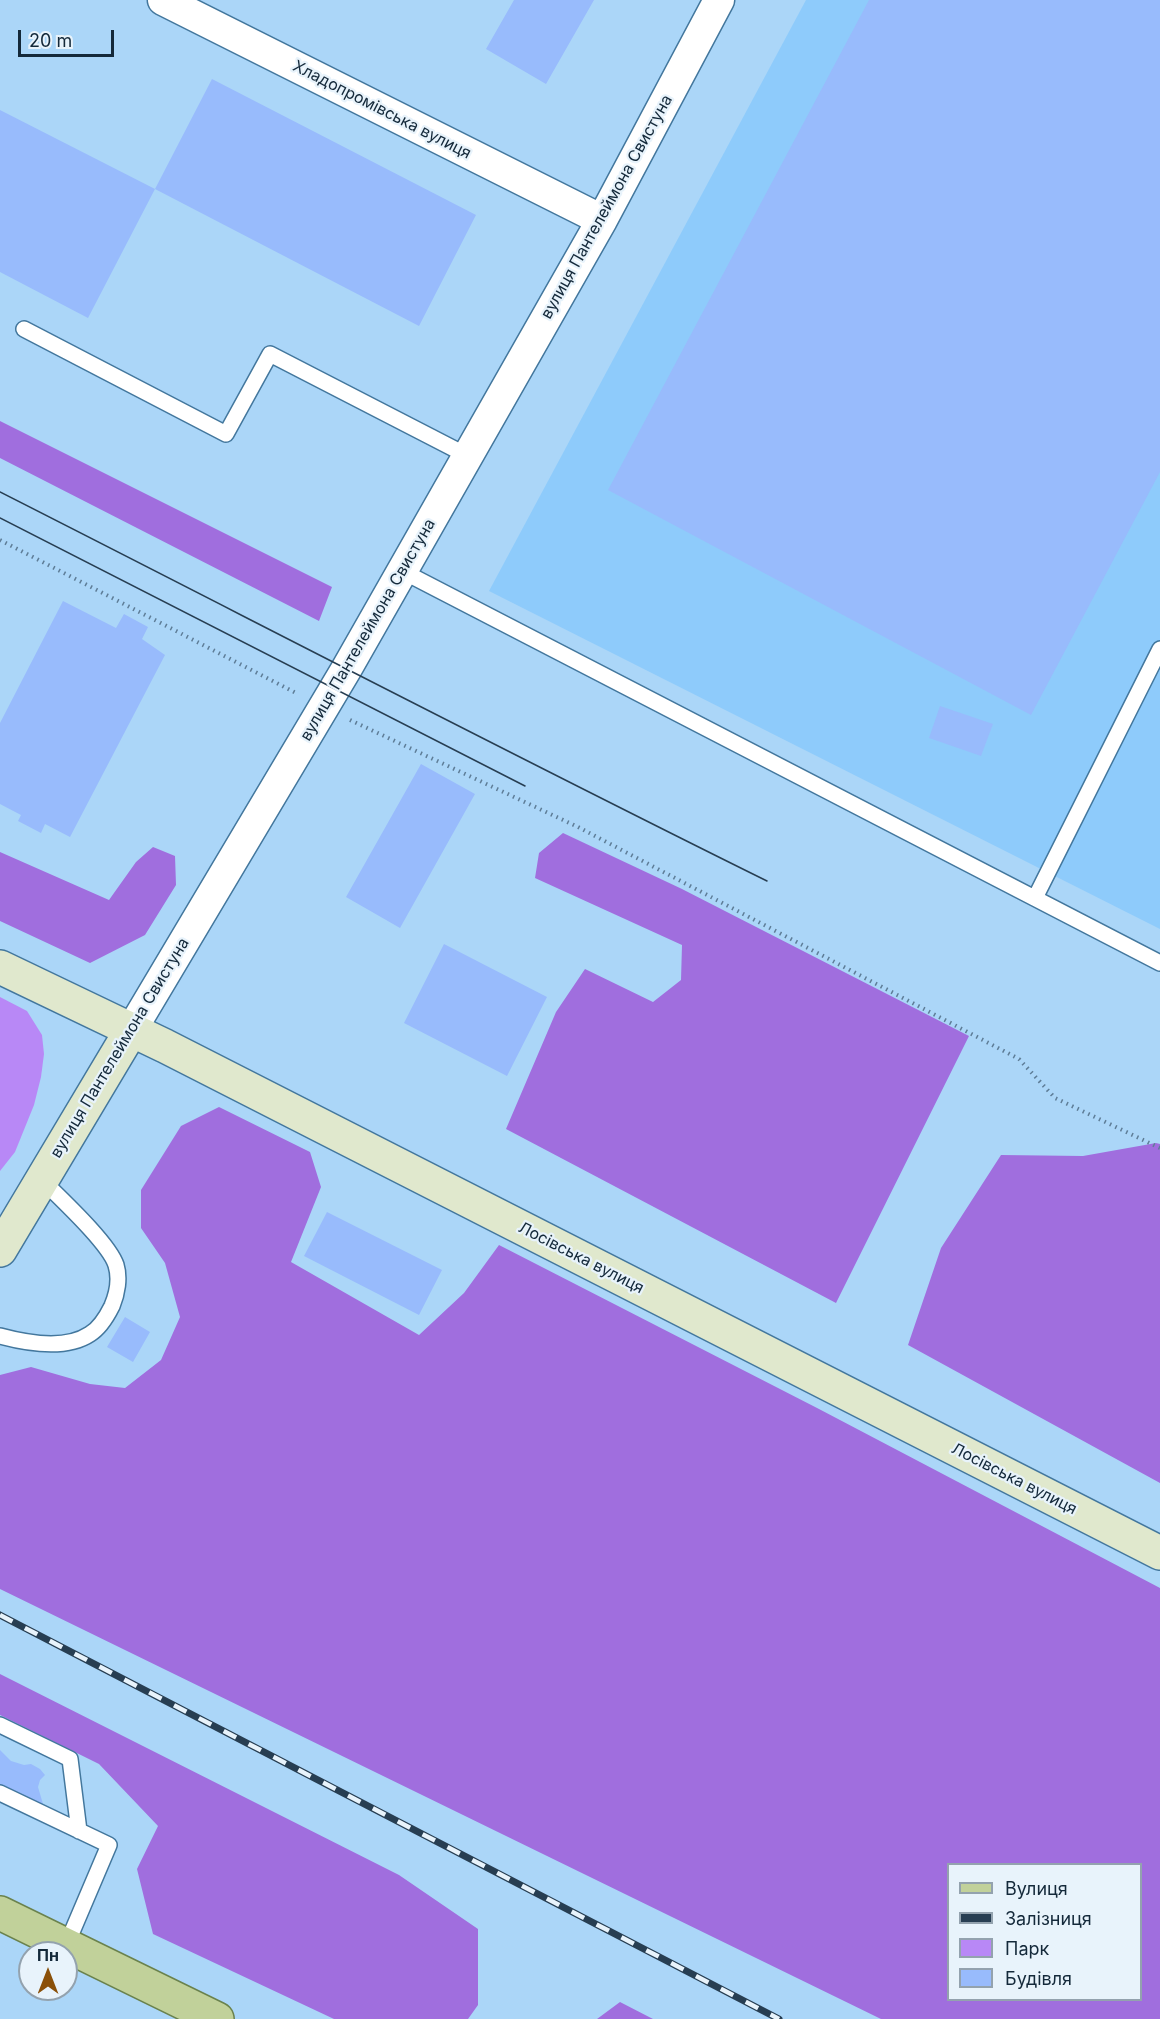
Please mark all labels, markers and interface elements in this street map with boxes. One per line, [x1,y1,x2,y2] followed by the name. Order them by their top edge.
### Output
[21,18,117,56] scale bar
[29,30,72,51] text: 20 m
[290,57,474,163] street label: Хладопромівська вулиця
[537,92,677,322] street label: вулиця Пантелеймона Свистуна
[296,516,440,744] street label: вулиця Пантелеймона Свистуна
[47,935,193,1161] street label: вулиця Пантелеймона Свистуна
[515,1218,647,1298] street label: Лосівська вулиця
[948,1439,1080,1519] street label: Лосівська вулиця
[947,1863,1142,2001] legend
[1005,1878,1068,1899] text: Вулиця
[1005,1908,1092,1929] text: Залізниця
[1005,1938,1049,1959] text: Парк
[18,1941,78,2001] north arrow
[37,1945,59,1965] text: Пн
[1005,1968,1072,1989] text: Будівля

